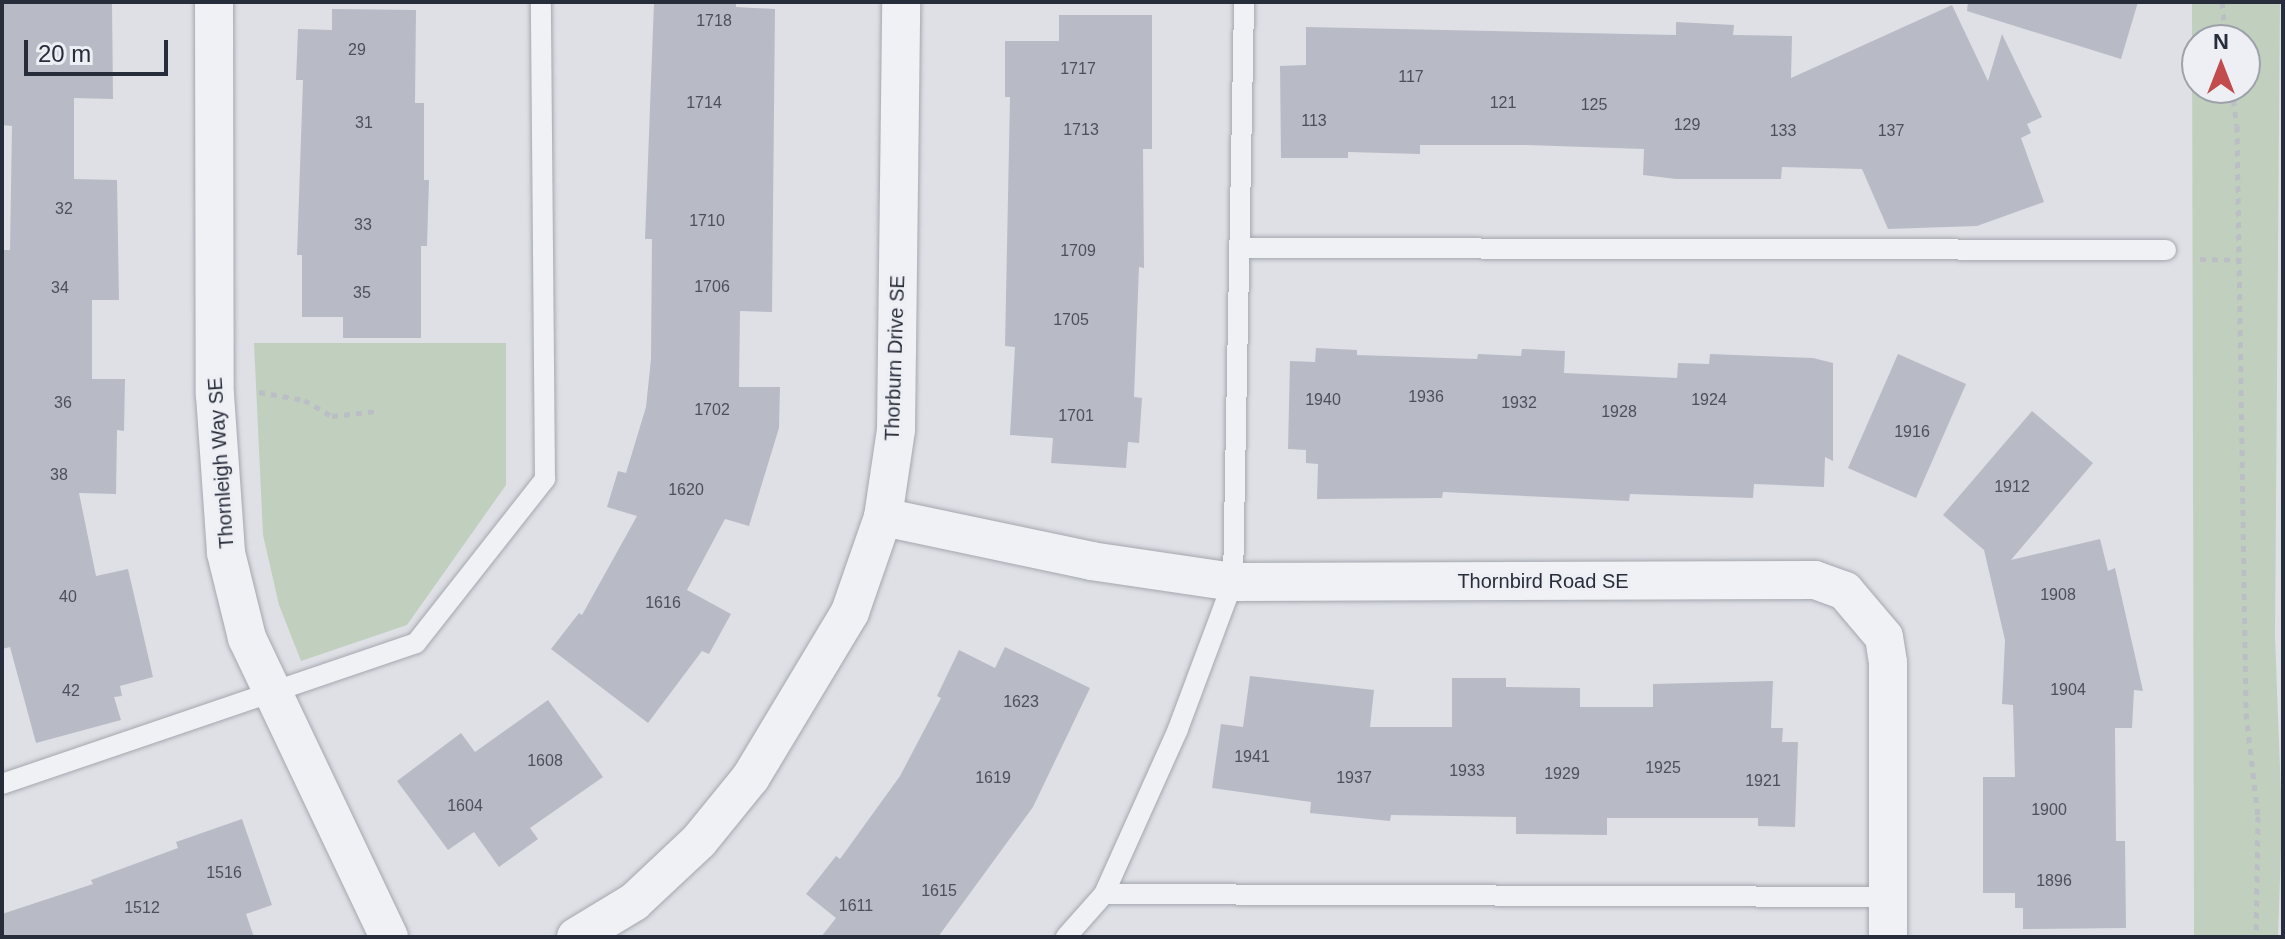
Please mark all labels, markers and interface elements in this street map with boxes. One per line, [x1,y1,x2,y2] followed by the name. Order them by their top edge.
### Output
[696,11,732,31] house number: 1718
[28,24,172,74] scale bar
[2181,24,2261,104] north arrow
[2213,29,2229,54] text: N
[38,40,91,67] text: 20 m
[348,40,366,60] house number: 29
[1060,59,1096,79] house number: 1717
[1398,67,1424,87] house number: 117
[686,93,722,113] house number: 1714
[1490,93,1516,113] house number: 121
[1581,95,1607,115] house number: 125
[1301,111,1327,131] house number: 113
[355,113,373,133] house number: 31
[1674,115,1700,135] house number: 129
[1063,120,1099,140] house number: 1713
[1770,121,1796,141] house number: 133
[1878,121,1904,141] house number: 137
[55,199,73,219] house number: 32
[689,211,725,231] house number: 1710
[354,215,372,235] house number: 33
[1060,241,1096,261] house number: 1709
[880,275,910,441] street label: Thorburn Drive SE
[694,277,730,297] house number: 1706
[51,278,69,298] house number: 34
[353,283,371,303] house number: 35
[1053,310,1089,330] house number: 1705
[203,377,239,549] street label: Thornleigh Way SE
[1408,387,1444,407] house number: 1936
[1305,390,1341,410] house number: 1940
[1691,390,1727,410] house number: 1924
[54,393,72,413] house number: 36
[1501,393,1537,413] house number: 1932
[694,400,730,420] house number: 1702
[1601,402,1637,422] house number: 1928
[1058,406,1094,426] house number: 1701
[1894,422,1930,442] house number: 1916
[50,465,68,485] house number: 38
[1994,477,2030,497] house number: 1912
[668,480,704,500] house number: 1620
[1457,569,1629,593] street label: Thornbird Road SE
[2040,585,2076,605] house number: 1908
[59,587,77,607] house number: 40
[645,593,681,613] house number: 1616
[2050,680,2086,700] house number: 1904
[62,681,80,701] house number: 42
[1003,692,1039,712] house number: 1623
[1234,747,1270,767] house number: 1941
[527,751,563,771] house number: 1608
[1645,758,1681,778] house number: 1925
[1449,761,1485,781] house number: 1933
[1544,764,1580,784] house number: 1929
[975,768,1011,788] house number: 1619
[1336,768,1372,788] house number: 1937
[1745,771,1781,791] house number: 1921
[447,796,483,816] house number: 1604
[2031,800,2067,820] house number: 1900
[206,863,242,883] house number: 1516
[2036,871,2072,891] house number: 1896
[921,881,957,901] house number: 1615
[839,896,873,916] house number: 1611
[124,898,160,918] house number: 1512

